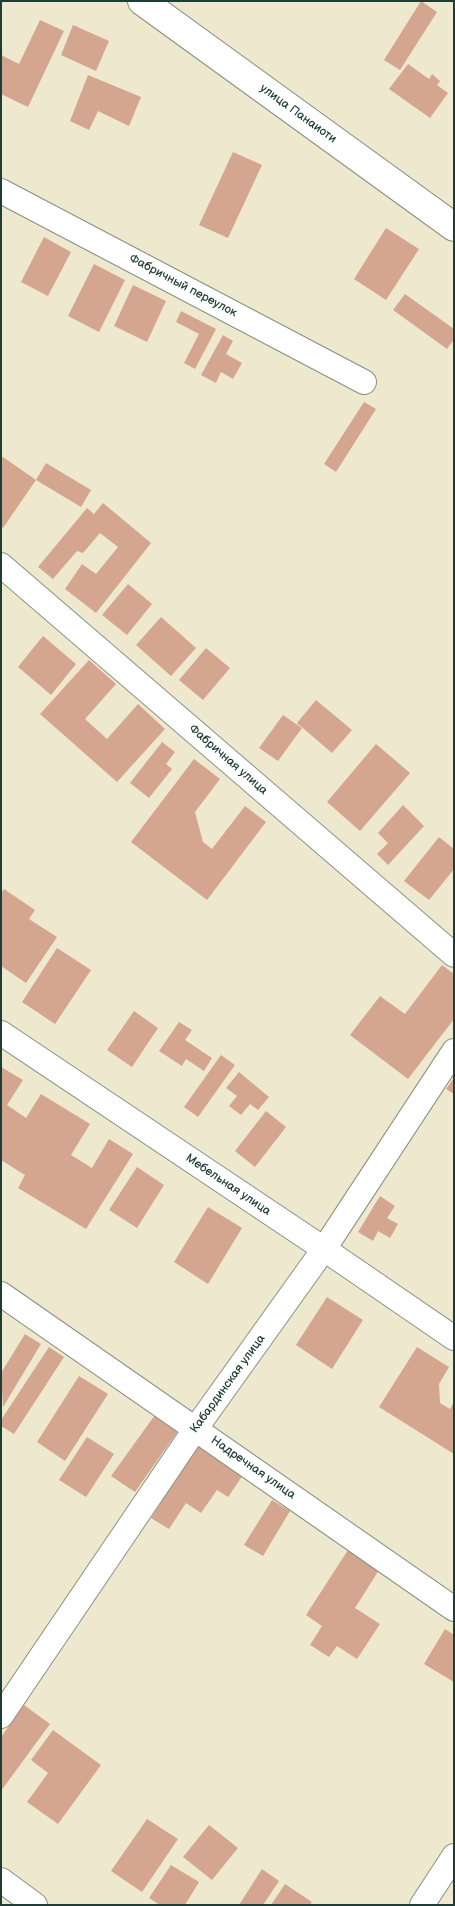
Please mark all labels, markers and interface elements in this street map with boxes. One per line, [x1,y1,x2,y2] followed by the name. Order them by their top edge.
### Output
[257,81,339,147] street label: улица Панаиоти
[127,251,239,321] street label: Фабричный переулок
[186,722,270,798] street label: Фабричная улица
[183,1151,273,1219] street label: Мебельная улица
[188,1332,268,1436] street label: Кабардинская улица
[208,1433,298,1503] street label: Надречная улица

